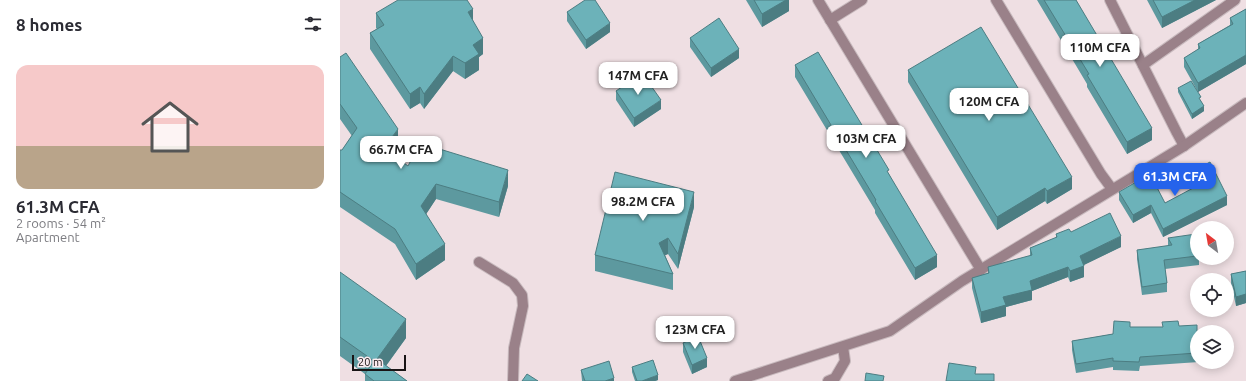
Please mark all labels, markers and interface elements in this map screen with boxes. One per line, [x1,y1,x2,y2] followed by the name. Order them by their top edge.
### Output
[302,13,324,35] icon: filters
[16,15,82,34] text: 8 homes
[1059,34,1141,68] pin: 110M CFA
[1070,40,1130,54] text: 110M CFA
[597,62,679,96] pin: 147M CFA
[608,68,668,82] text: 147M CFA
[948,88,1030,122] pin: 120M CFA
[134,91,206,163] icon: home
[959,94,1019,108] text: 120M CFA
[825,125,907,159] pin: 103M CFA
[836,131,896,145] text: 103M CFA
[355,136,447,170] pin: 66.7M CFA
[369,142,433,156] text: 66.7M CFA
[1129,163,1221,197] pin: 61.3M CFA
[1143,169,1207,183] text: 61.3M CFA
[597,188,689,222] pin: 98.2M CFA
[611,194,675,208] text: 98.2M CFA
[16,197,100,216] text: 61.3M CFA
[16,216,106,230] text: 2 rooms · 54 m²
[1190,221,1234,265] north arrow
[1190,221,1234,369] map controls
[16,230,80,244] text: Apartment
[1190,273,1234,317] button: locate
[654,316,736,350] pin: 123M CFA
[665,322,725,336] text: 123M CFA
[1190,325,1234,369] button: layers
[352,353,406,372] scale bar
[358,356,382,368] text: 20 m

